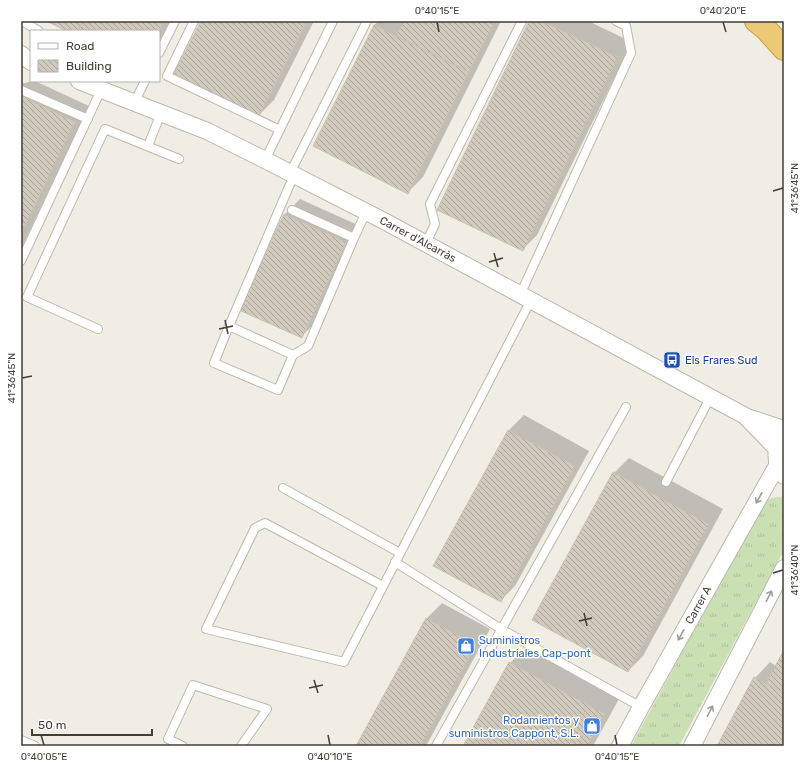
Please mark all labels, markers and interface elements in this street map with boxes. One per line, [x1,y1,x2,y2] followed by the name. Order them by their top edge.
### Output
[415,5,459,17] text: 0°40'15"E
[700,5,746,17] text: 0°40'20"E
[30,30,160,82] legend
[66,39,94,53] text: Road
[66,59,112,73] text: Building
[789,163,801,213] text: 41°36'45"N
[377,214,459,265] street label: Carrer d'Alcarràs
[662,350,682,370] bus stop icon: Els Frares Sud
[6,353,18,403] text: 41°36'45"N
[685,354,758,367] place label: Els Frares Sud
[754,492,762,504] one-way arrow
[789,545,801,595] text: 41°36'40"N
[683,583,714,627] street label: Carrer A
[766,590,774,602] one-way arrow
[677,629,684,641] one-way arrow
[479,634,592,660] place label: Suministros Industriales Cap-pont
[456,636,476,656] shop icon: Suministros Industriales Cap-pont
[706,706,714,718] one-way arrow
[32,711,152,737] scale bar
[449,714,579,740] place label: Rodamientos y suministros Cappont, S.L.
[582,716,602,736] shop icon: Rodamientos y suministros Cappont, S.L.
[38,718,66,732] text: 50 m
[21,751,67,763] text: 0°40'05"E
[308,751,352,763] text: 0°40'10"E
[595,751,639,763] text: 0°40'15"E

